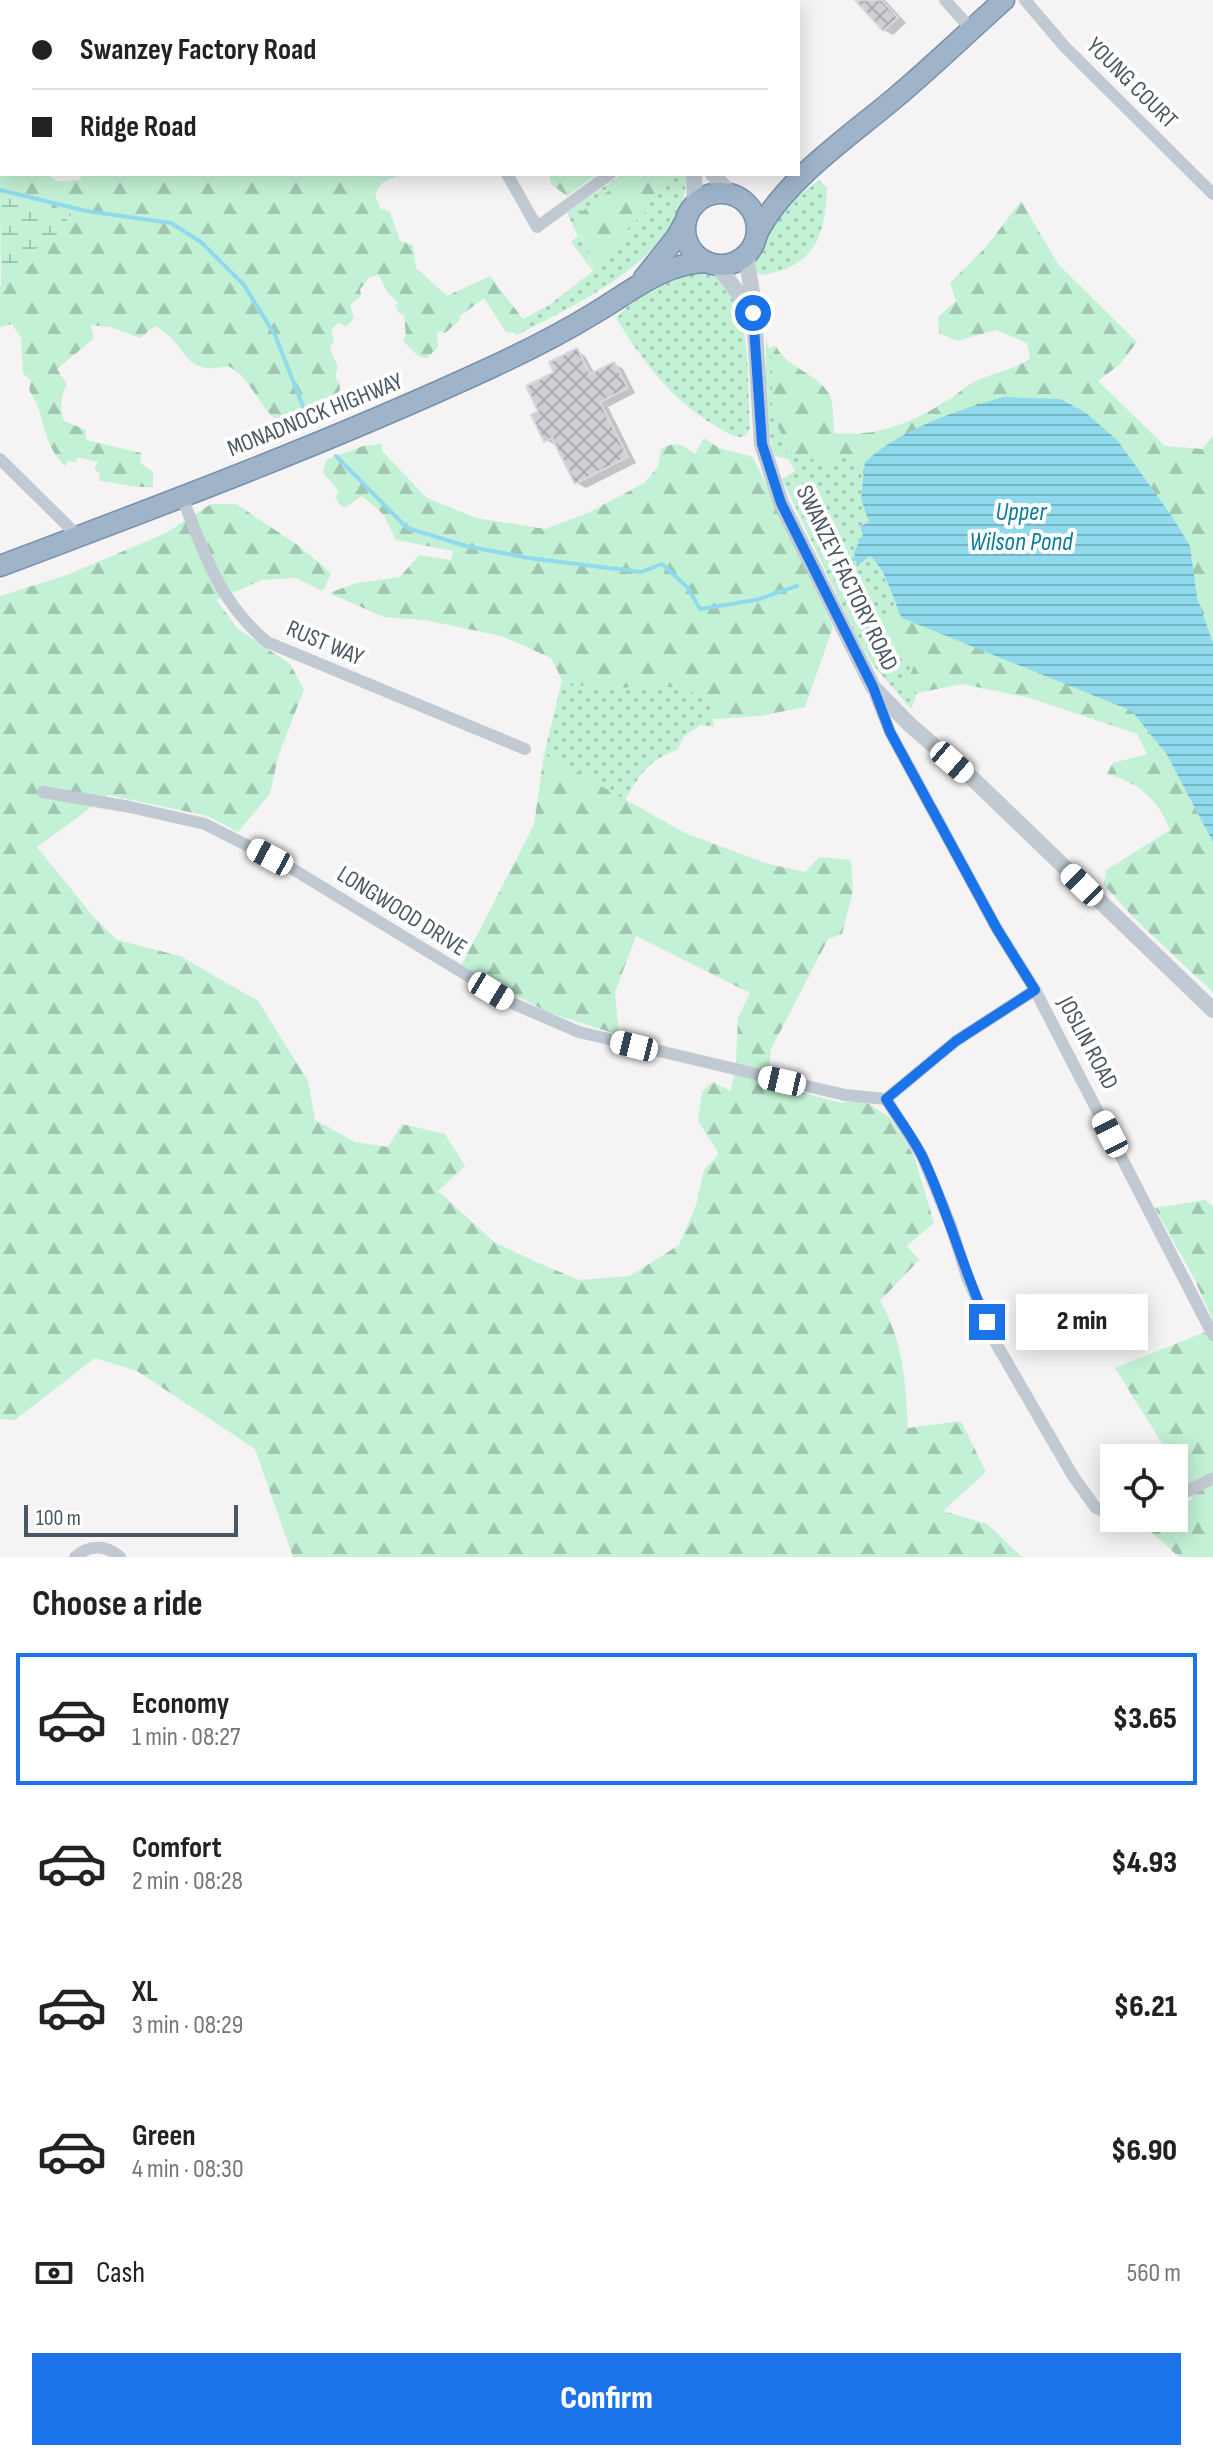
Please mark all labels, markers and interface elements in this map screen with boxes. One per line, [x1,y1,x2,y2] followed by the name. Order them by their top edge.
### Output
[1080,31,1184,135] street label: YOUNG COURT
[80,32,316,68] text: Swanzey Factory Road
[80,109,197,145] text: Ridge Road
[735,295,771,331] route start
[223,367,407,463] street label: MONADNOCK HIGHWAY
[790,481,904,675] street label: SWANZEY FACTORY ROAD
[969,497,1074,558] water label: Upper Wilson Pond
[282,614,368,672] street label: RUST WAY
[926,737,978,787] car
[243,835,297,879] car
[332,860,472,962] street label: LONGWOOD DRIVE
[1056,860,1108,910] car
[464,968,518,1014] car
[1051,991,1125,1095] street label: JOSLIN ROAD
[608,1029,660,1063] car
[756,1064,808,1098] car
[1088,1107,1132,1161] car
[1015,1294,1147,1350] callout: 2 min
[969,1304,1005,1340] route end
[1057,1306,1107,1337] text: 2 min
[1100,1444,1188,1532] map controls
[1100,1444,1188,1532] button: locate
[24,1501,238,1537] scale bar
[36,1505,81,1532] text: 100 m
[32,1583,203,1626] text: Choose a ride
[36,1683,108,1755] icon: car
[132,1686,229,1722] text: Economy
[1113,1701,1177,1737] text: $3.65
[132,1722,240,1753] text: 1 min · 08:27
[36,1827,108,1899] icon: car
[132,1830,222,1866] text: Comfort
[1111,1845,1177,1881] text: $4.93
[132,1866,243,1897] text: 2 min · 08:28
[36,1971,108,2043] icon: car
[132,1974,158,2010] text: XL
[1114,1989,1177,2025] text: $6.21
[132,2010,243,2041] text: 3 min · 08:29
[36,2115,108,2187] icon: car
[132,2118,196,2154] text: Green
[1111,2133,1177,2169] text: $6.90
[132,2154,244,2185] text: 4 min · 08:30
[32,2251,76,2295] icon: cash
[96,2255,145,2291] text: Cash
[1127,2258,1181,2289] text: 560 m
[32,2353,1181,2445] button: Confirm

